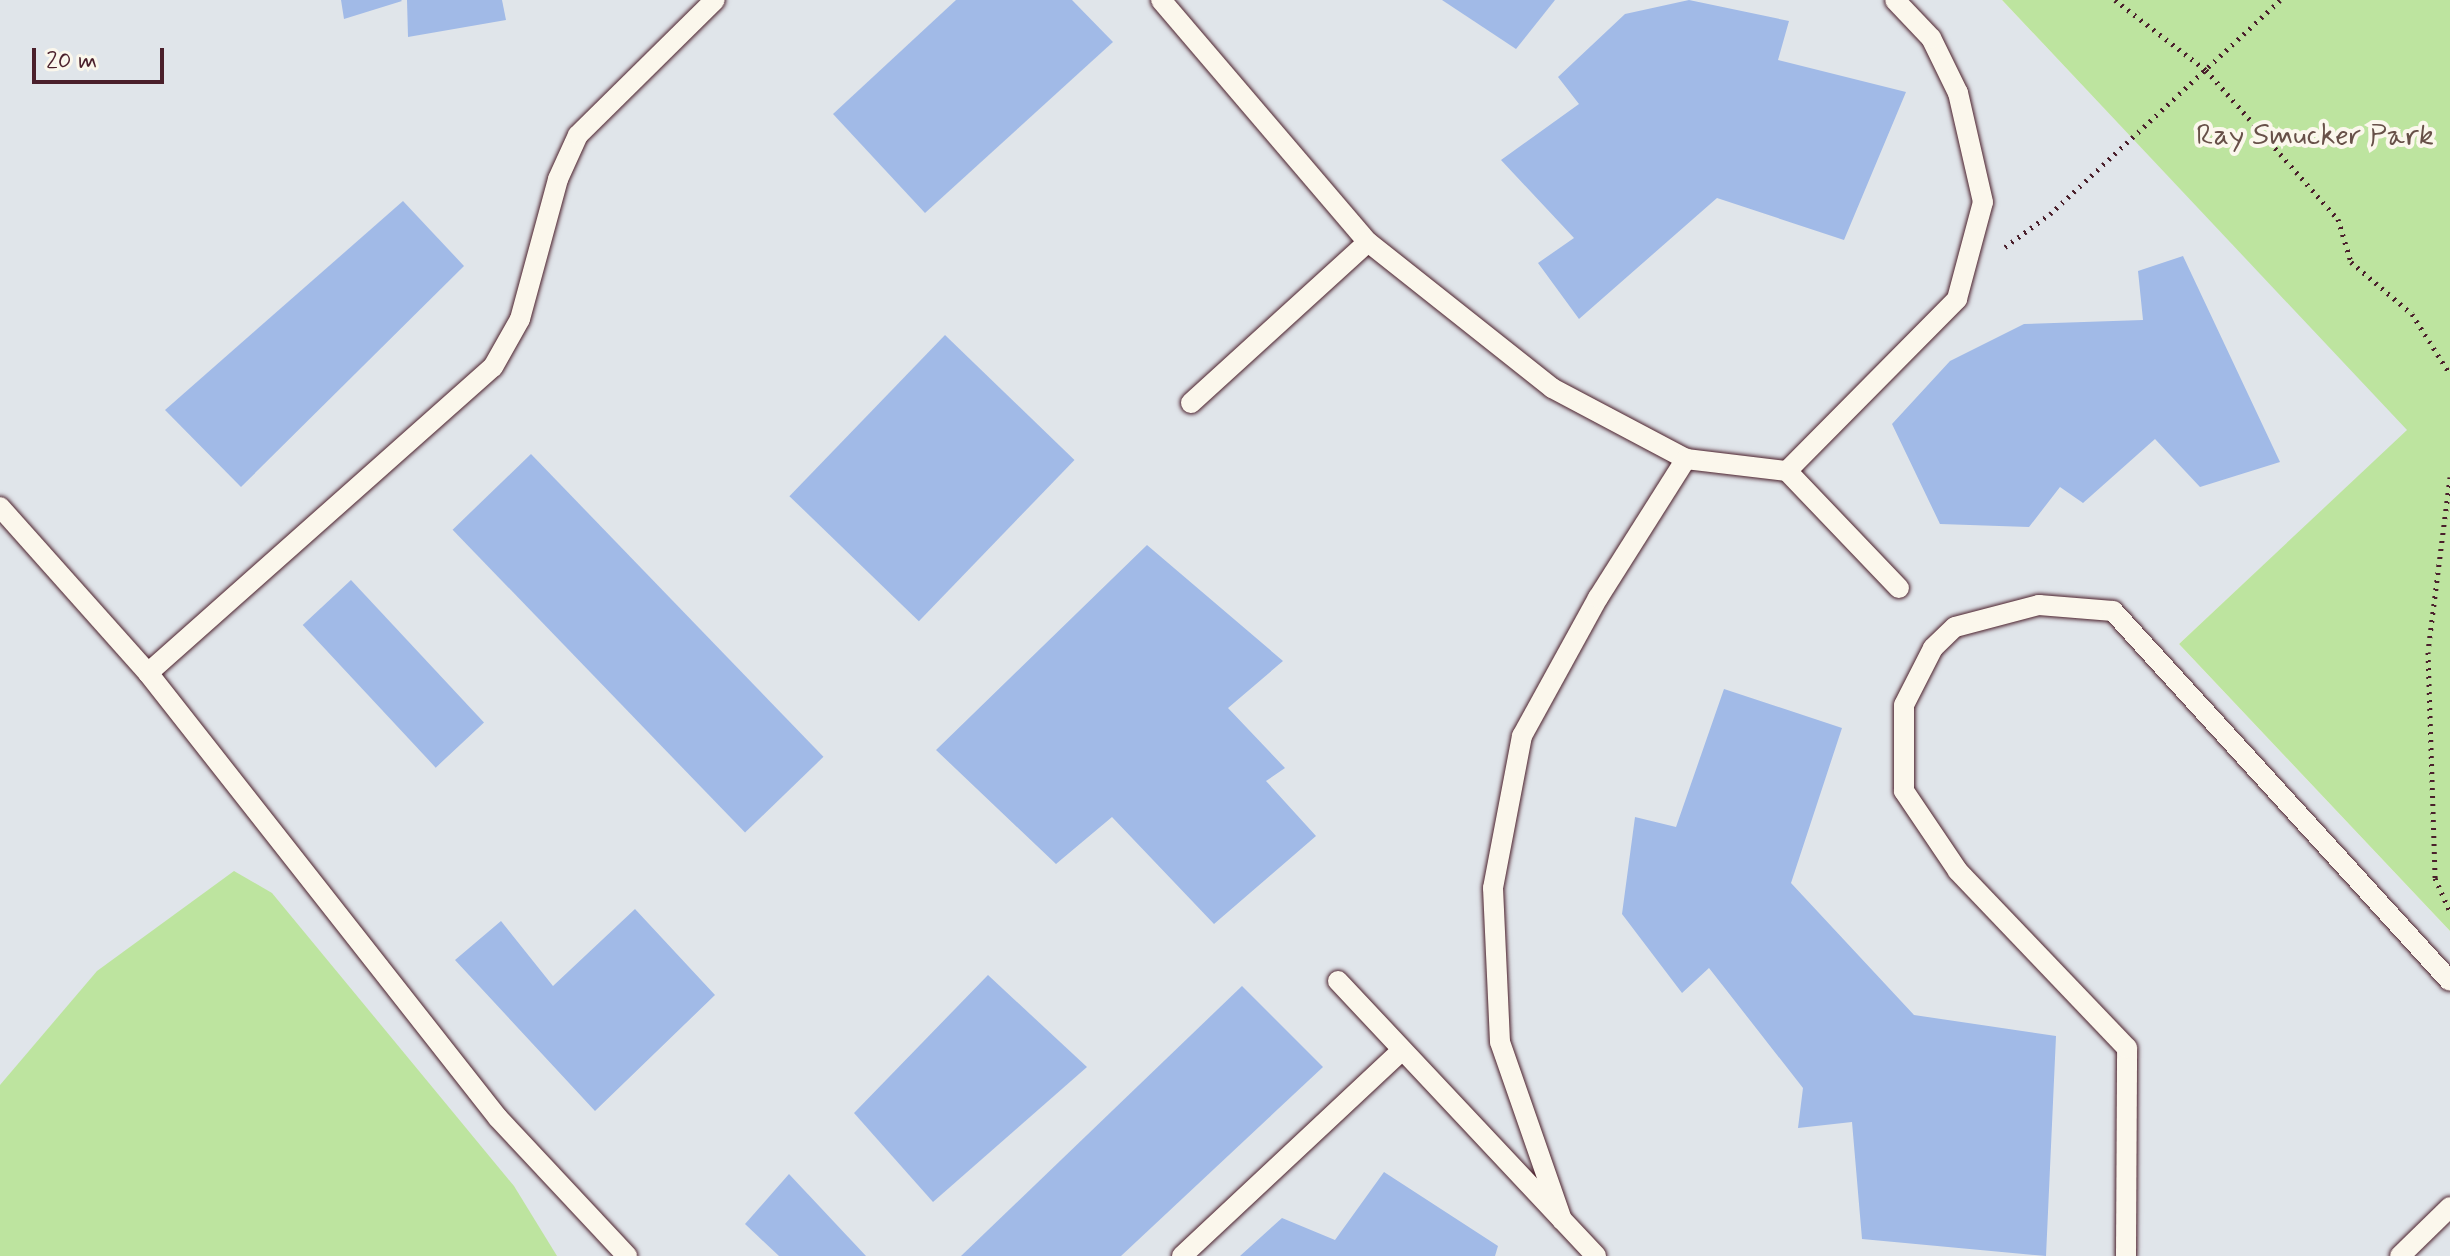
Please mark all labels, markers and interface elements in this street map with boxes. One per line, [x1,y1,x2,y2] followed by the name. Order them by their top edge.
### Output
[36,32,168,82] scale bar
[46,46,97,77] text: 20 m
[2197,118,2433,154] park label: Ray Smucker Park

